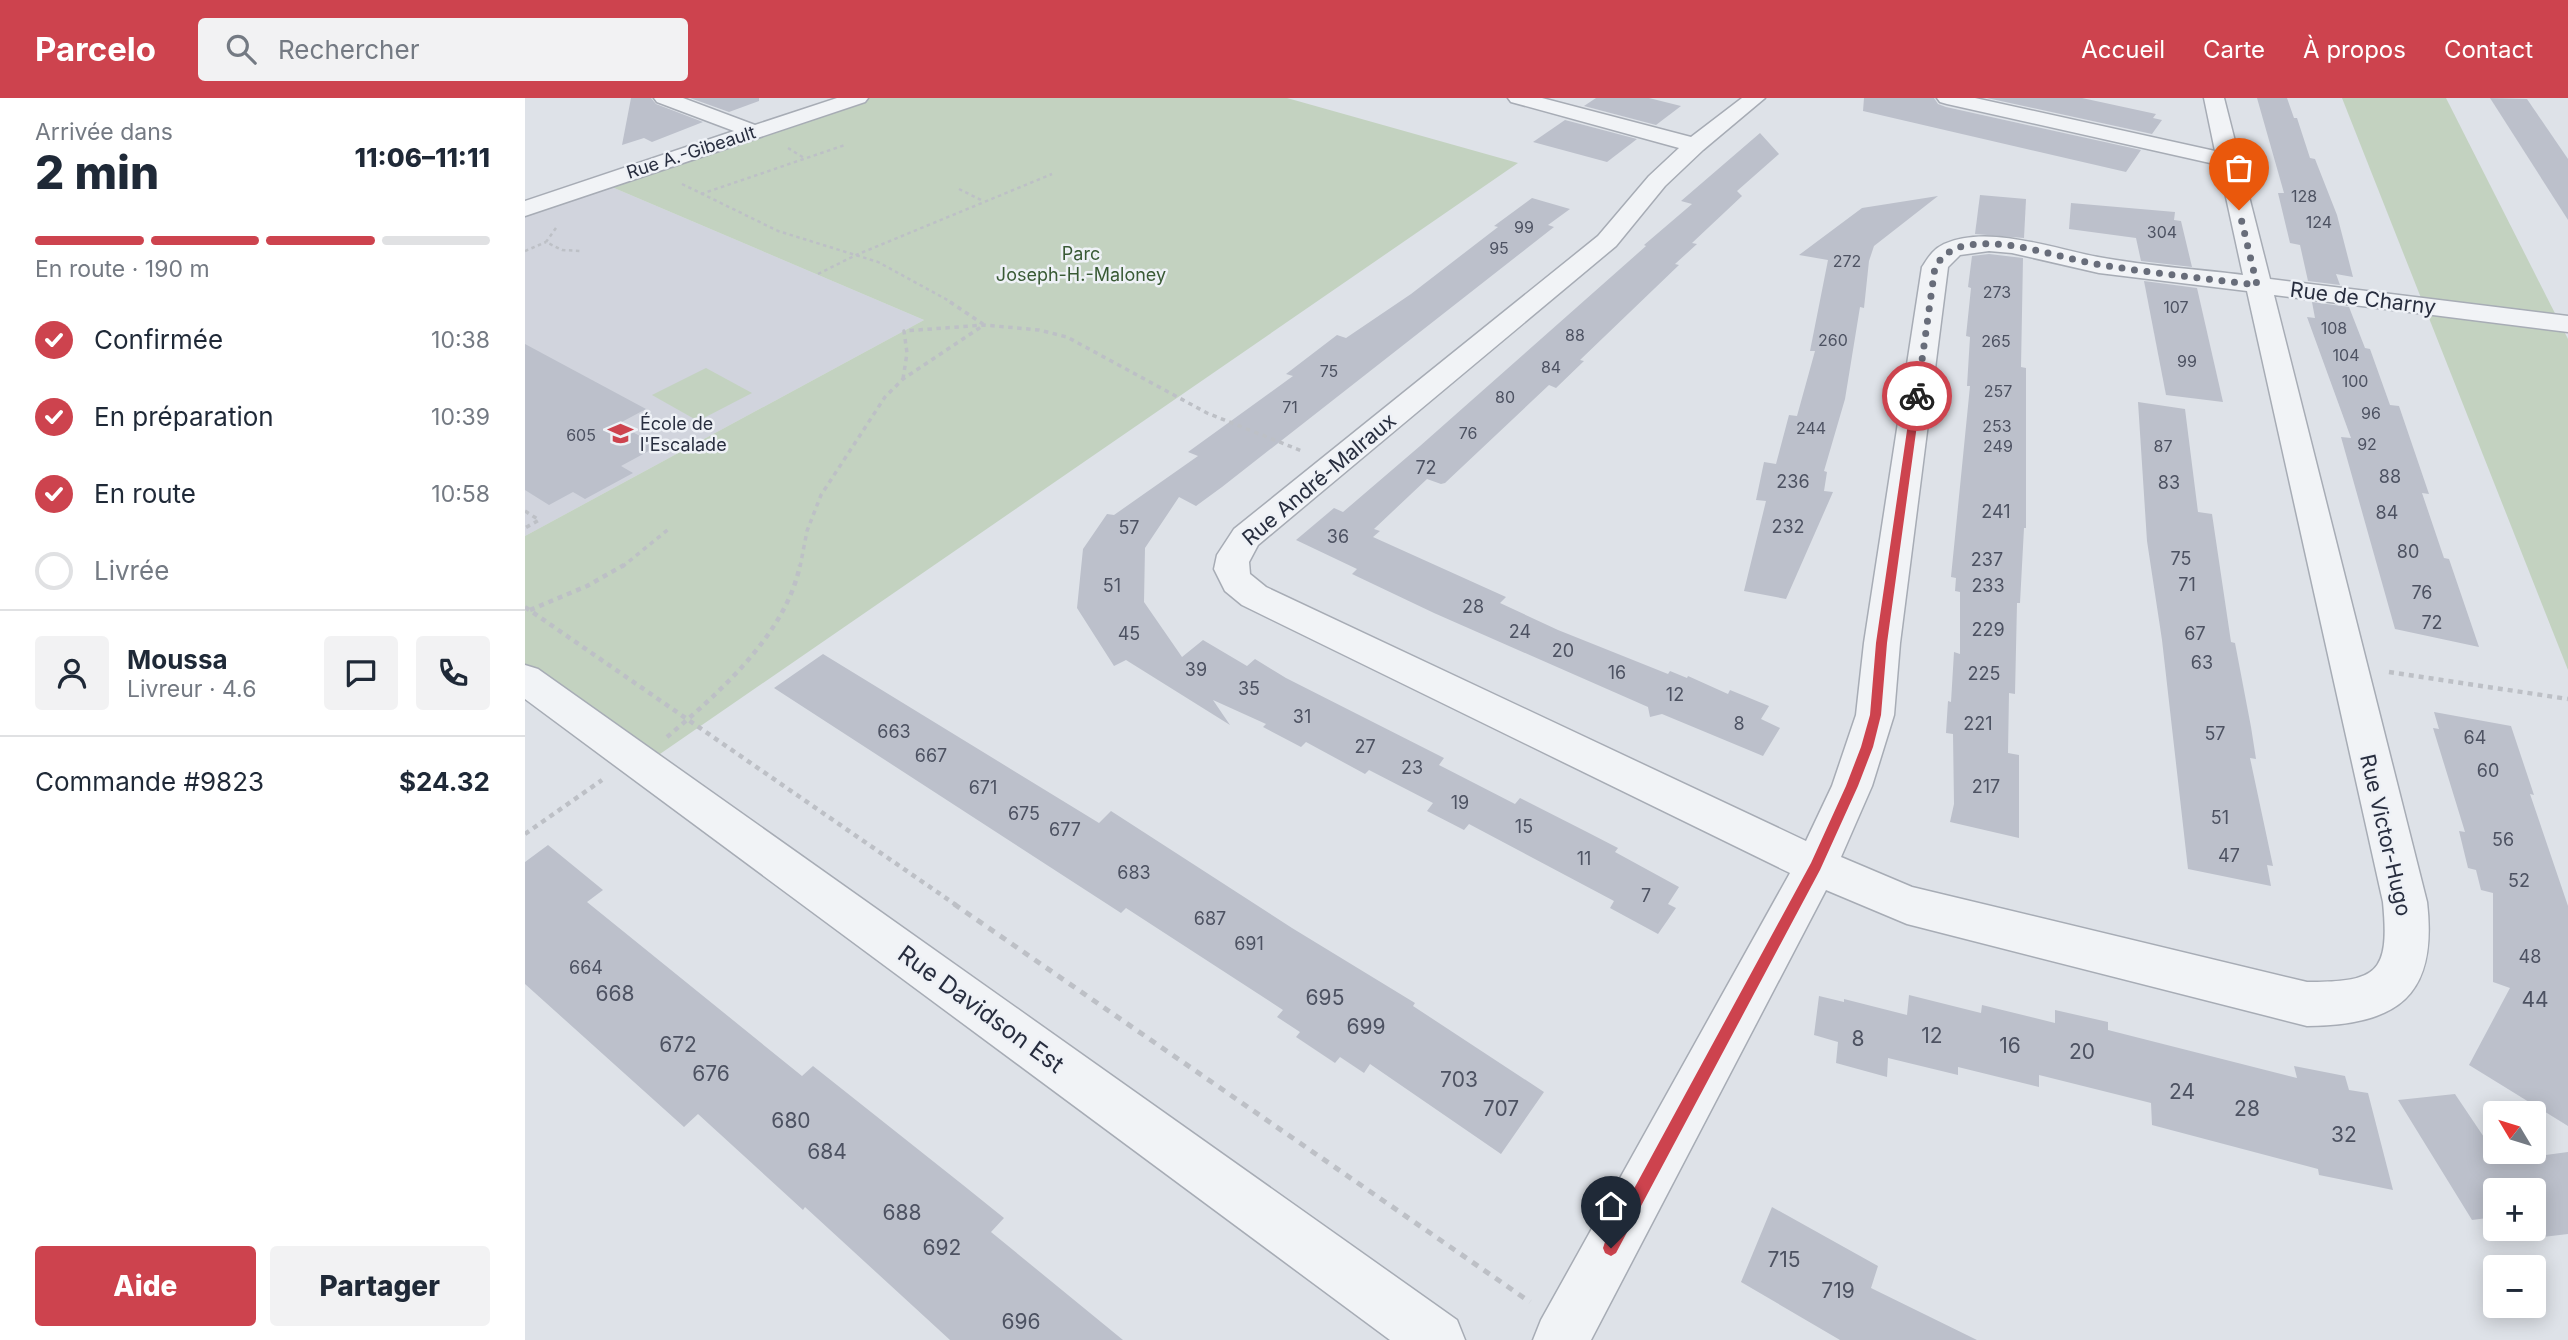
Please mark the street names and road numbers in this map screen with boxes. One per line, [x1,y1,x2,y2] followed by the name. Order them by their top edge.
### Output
[624,121,758,183] street label: Rue A.-Gibeault
[2289,277,2438,319] street label: Rue de Charny
[1237,407,1401,551] street label: Rue André-Malraux
[2355,752,2417,918] street label: Rue Victor-Hugo
[892,939,1070,1079] street label: Rue Davidson Est

